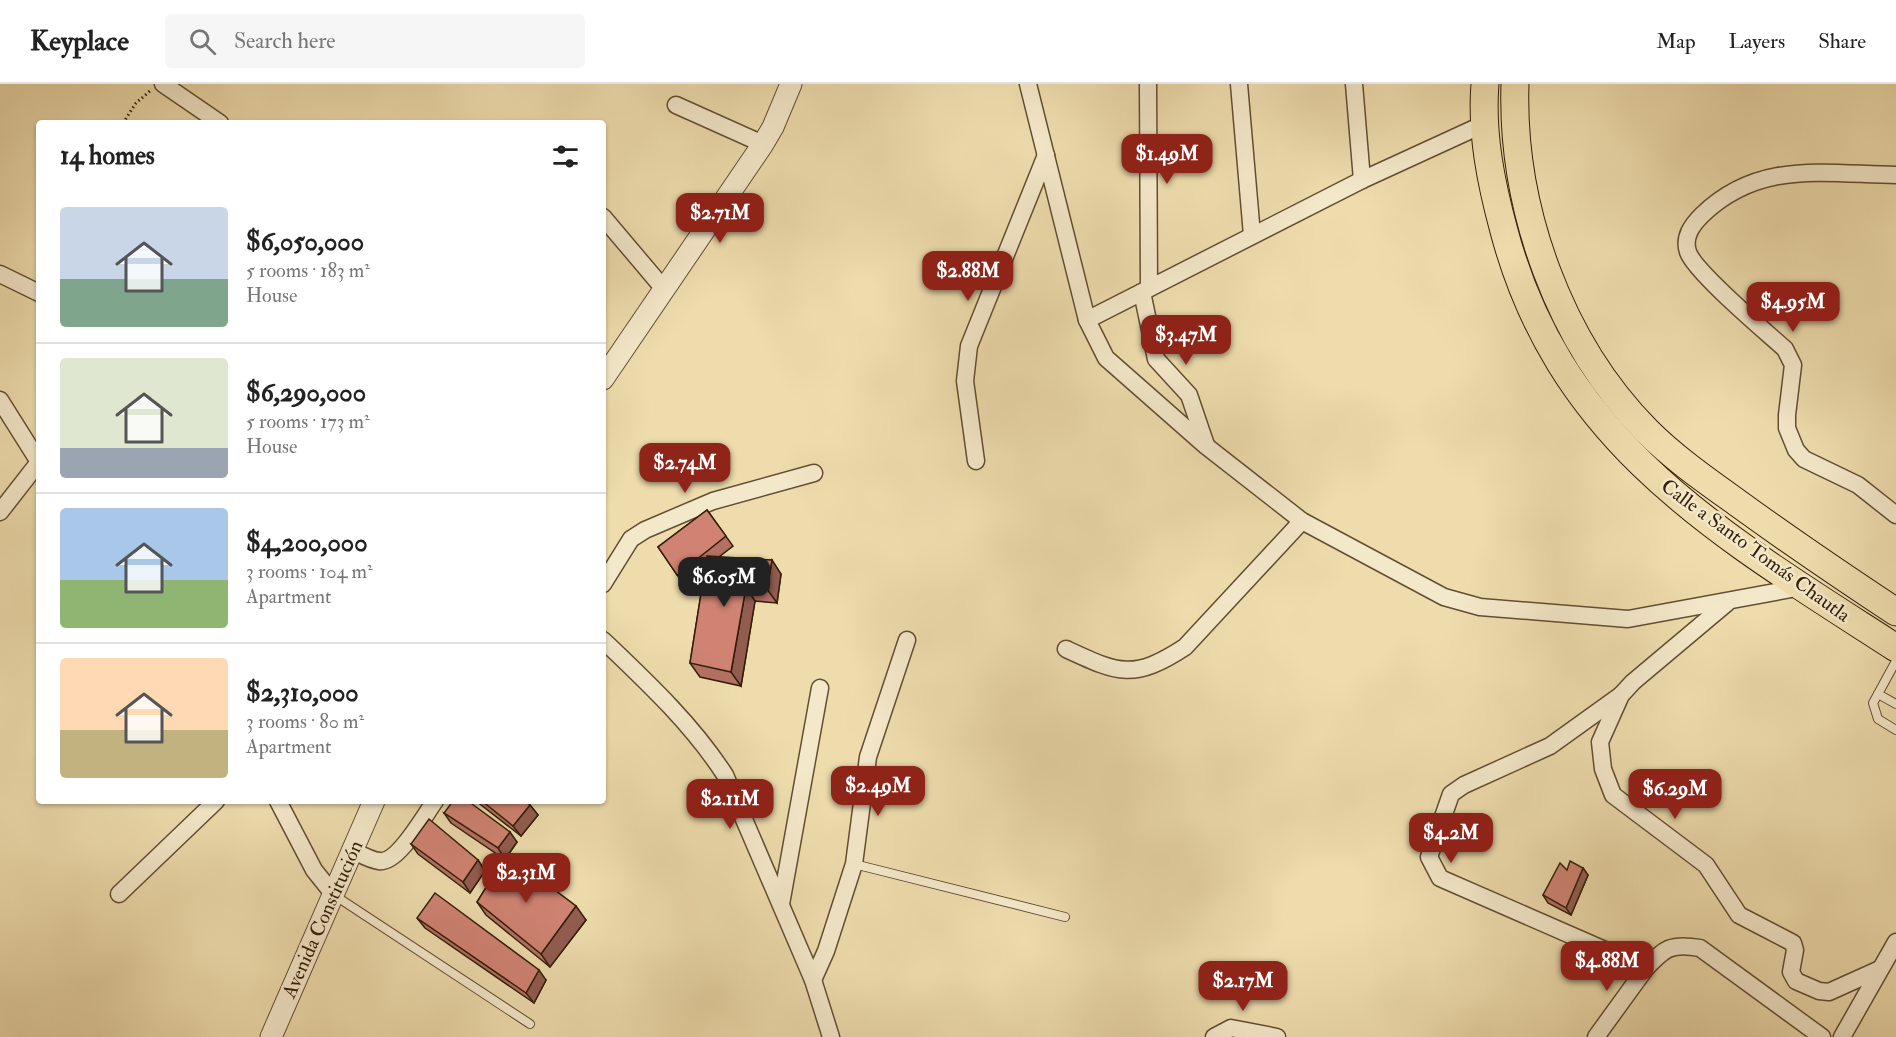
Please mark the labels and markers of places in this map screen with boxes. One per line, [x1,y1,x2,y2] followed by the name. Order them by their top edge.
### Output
[1118,134,1216,185] pin: $1.49M
[671,193,769,244] pin: $2.71M
[919,251,1017,302] pin: $2.88M
[1744,282,1842,333] pin: $4.95M
[1137,315,1235,366] pin: $3.47M
[636,443,734,494] pin: $2.74M
[675,557,773,608] pin: $6.05M
[829,766,927,817] pin: $2.49M
[1626,769,1724,820] pin: $6.29M
[681,779,779,830] pin: $2.11M
[1409,813,1493,864] pin: $4.2M
[477,853,575,904] pin: $2.31M
[1558,941,1656,992] pin: $4.88M
[1194,961,1292,1012] pin: $2.17M

